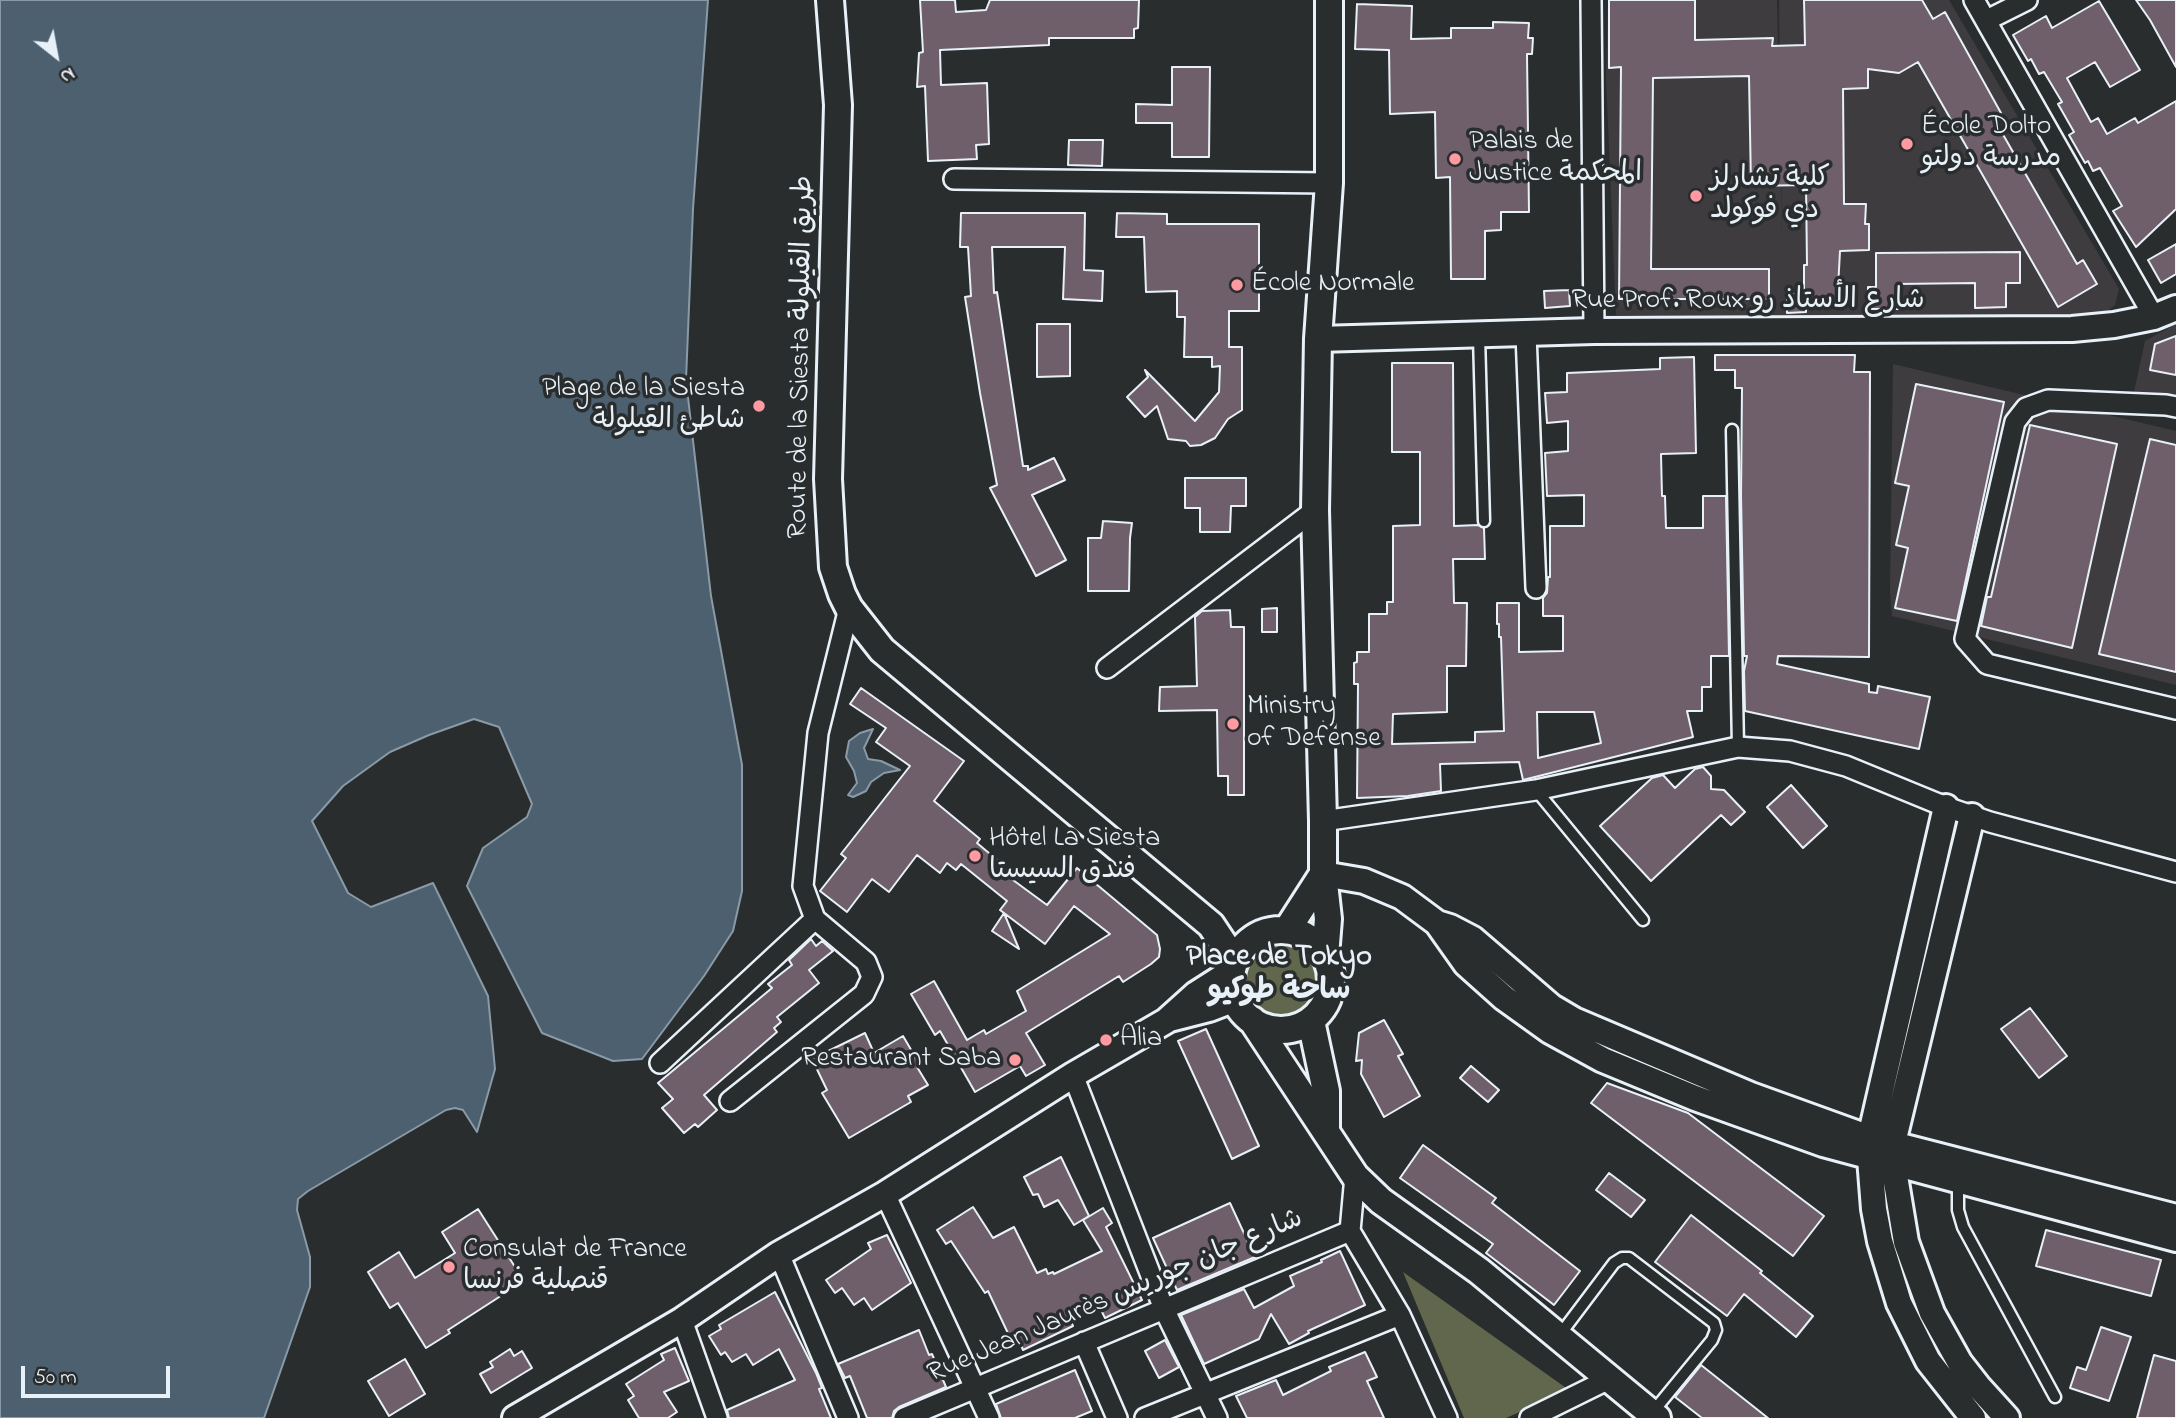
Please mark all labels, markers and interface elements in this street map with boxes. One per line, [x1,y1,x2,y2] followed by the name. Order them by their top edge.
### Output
[21,21,91,91] north arrow
[55,60,80,89] text: N
[1921,111,2061,177] place label: École Dolto مدرسة دولتو
[1469,126,1642,192] place label: Palais de Justice المحكمة
[1899,136,1915,152] marker: École Dolto مدرسة دولتو
[1447,151,1463,167] marker: Palais de Justice المحكمة
[1710,163,1830,229] place label: كلية تشارلز دي فوكولد
[783,175,823,539] street label: Route de la Siesta طريق القيلولة
[1688,188,1704,204] marker: كلية تشارلز دي فوكولد
[1251,268,1415,302] place label: École Normale
[1229,277,1245,293] marker: École Normale
[1571,285,1925,319] street label: Rue Prof. Roux شارع الأستاذ رو
[542,373,745,439] place label: Plage de la Siesta شاطئ القيلولة
[751,398,767,414] marker: Plage de la Siesta شاطئ القيلولة
[1247,691,1381,757] place label: Ministry of Defense
[1225,716,1241,732] marker: Ministry of Defense
[989,823,1160,889] place label: Hôtel La Siesta فندق السيستا
[967,848,983,864] marker: Hôtel La Siesta فندق السيستا
[1186,941,1372,1012] district label: Place de Tokyo ساحة طوكيو
[1120,1023,1162,1057] place label: Alia
[1098,1032,1114,1048] marker: Alia
[801,1043,1001,1077] place label: Restaurant Saba
[1007,1052,1023,1068] marker: Restaurant Saba
[923,1204,1309,1392] street label: Rue Jean Jaurès شارع جان جوريس
[463,1234,687,1300] place label: Consulat de France قنصلية فرنسا
[441,1259,457,1275] marker: Consulat de France قنصلية فرنسا
[24,1352,173,1396] scale bar
[34,1363,77,1393] text: 50 m

